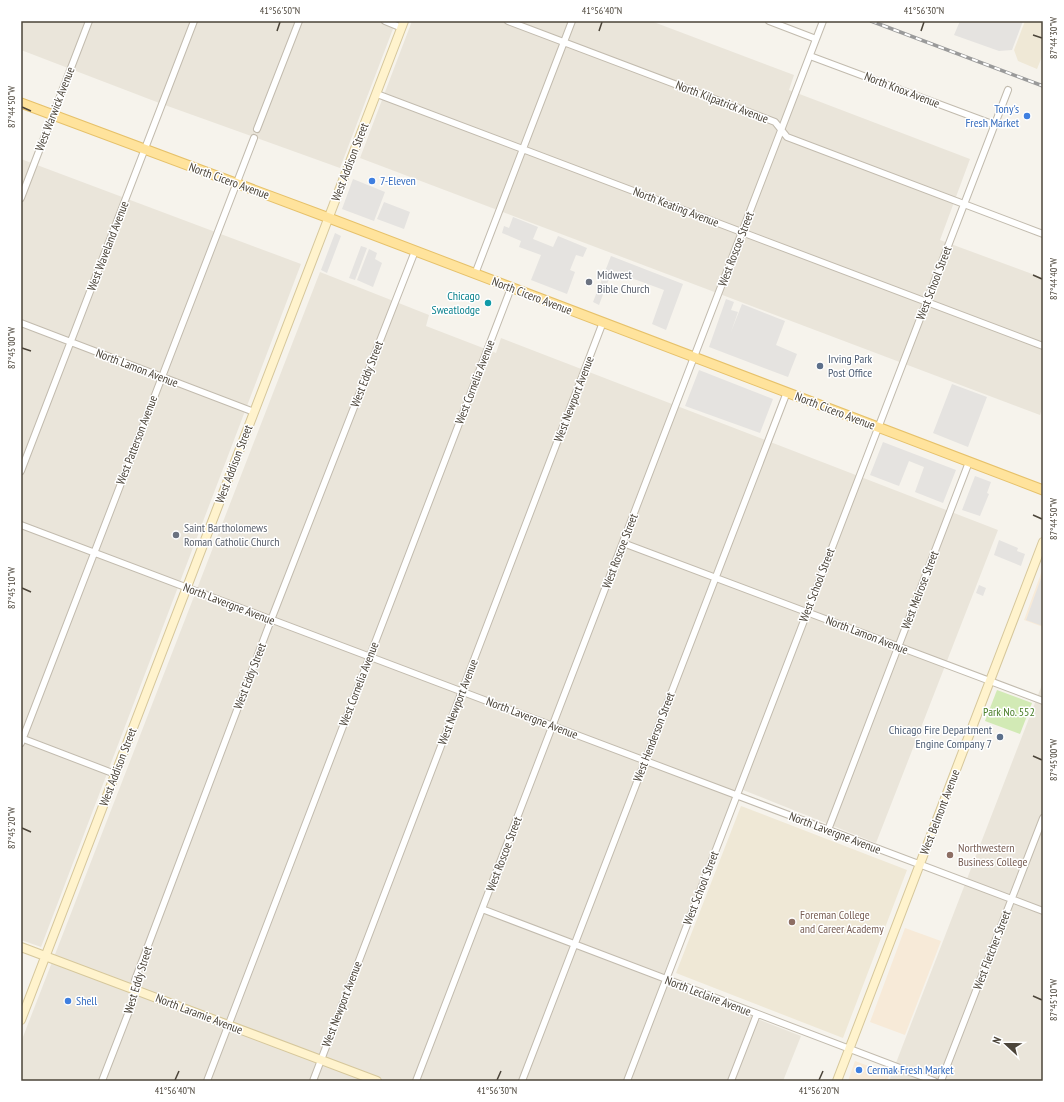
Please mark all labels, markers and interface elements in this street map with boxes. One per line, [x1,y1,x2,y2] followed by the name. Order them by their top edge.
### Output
[260,4,300,17] text: 41°56'50"N
[582,4,622,17] text: 41°56'40"N
[904,4,944,17] text: 41°56'30"N
[1047,17,1060,59] text: 87°44'30"W
[32,65,77,153] street label: West Warwick Avenue
[862,68,942,111] street label: North Knox Avenue
[674,77,771,126] street label: North Kilpatrick Avenue
[5,86,18,128] text: 87°44'50"W
[965,101,1020,130] place label: Tony's Fresh Market
[1022,111,1032,121] marker: Tony's Fresh Market
[328,120,372,203] street label: West Addison Street
[187,159,271,202] street label: North Cicero Avenue
[380,173,416,188] place label: 7-Eleven
[367,176,377,186] marker: 7-Eleven
[631,183,721,230] street label: North Keating Avenue
[84,199,132,293] street label: West Waveland Avenue
[714,209,757,288] street label: West Roscoe Street
[913,243,955,322] street label: West School Street
[1047,258,1060,300] text: 87°44'40"W
[597,267,650,296] place label: Midwest Bible Church
[490,273,574,318] street label: North Cicero Avenue
[584,277,594,287] marker: Midwest Bible Church
[432,288,480,317] place label: Chicago Sweatlodge
[483,298,493,308] marker: Chicago Sweatlodge
[5,327,18,369] text: 87°45'00"W
[347,338,386,409] street label: West Eddy Street
[452,338,498,426] street label: West Cornelia Avenue
[94,345,180,390] street label: North Lamon Avenue
[828,351,873,380] place label: Irving Park Post Office
[550,354,597,444] street label: West Newport Avenue
[815,361,825,371] marker: Irving Park Post Office
[793,388,877,433] street label: North Cicero Avenue
[113,393,160,486] street label: West Patterson Avenue
[212,422,256,505] street label: West Addison Street
[1047,498,1060,540] text: 87°44'50"W
[598,511,641,590] street label: West Roscoe Street
[184,520,280,549] place label: Saint Bartholomews Roman Catholic Church
[171,530,181,540] marker: Saint Bartholomews Roman Catholic Church
[796,545,838,624] street label: West School Street
[898,548,942,631] street label: West Melrose Street
[5,567,18,609] text: 87°45'10"W
[181,579,277,628] street label: North Lavergne Avenue
[824,612,910,657] street label: North Lamon Avenue
[230,640,269,711] street label: West Eddy Street
[336,640,382,728] street label: West Cornelia Avenue
[434,657,481,747] street label: West Newport Avenue
[630,689,678,784] street label: West Henderson Street
[484,693,580,742] street label: North Lavergne Avenue
[983,704,1035,719] park label: Park No. 552
[889,722,993,751] place label: Chicago Fire Department Engine Company 7
[96,725,140,808] street label: West Addison Street
[995,732,1005,742] marker: Chicago Fire Department Engine Company 7
[1047,739,1060,781] text: 87°45'00"W
[916,767,963,857] street label: West Belmont Avenue
[5,807,18,849] text: 87°45'20"W
[787,808,883,857] street label: North Lavergne Avenue
[482,814,525,893] street label: West Roscoe Street
[958,840,1027,869] place label: Northwestern Business College
[680,848,722,927] street label: West School Street
[945,850,955,860] marker: Northwestern Business College
[800,907,884,936] place label: Foreman College and Career Academy
[970,907,1014,992] street label: West Fletcher Street
[787,917,797,927] marker: Foreman College and Career Academy
[120,944,155,1015] street label: West Eddy Street
[318,959,365,1049] street label: West Newport Avenue
[663,972,753,1019] street label: North Leclaire Avenue
[1047,979,1060,1021] text: 87°45'10"W
[154,990,245,1037] street label: North Laramie Avenue
[76,993,97,1008] place label: Shell
[63,996,73,1006] marker: Shell
[986,1024,1026,1064] north arrow
[989,1035,1004,1046] text: N
[867,1062,954,1077] place label: Cermak Fresh Market
[854,1065,864,1075] marker: Cermak Fresh Market
[155,1084,195,1097] text: 41°56'40"N
[477,1084,517,1097] text: 41°56'30"N
[799,1084,839,1097] text: 41°56'20"N

